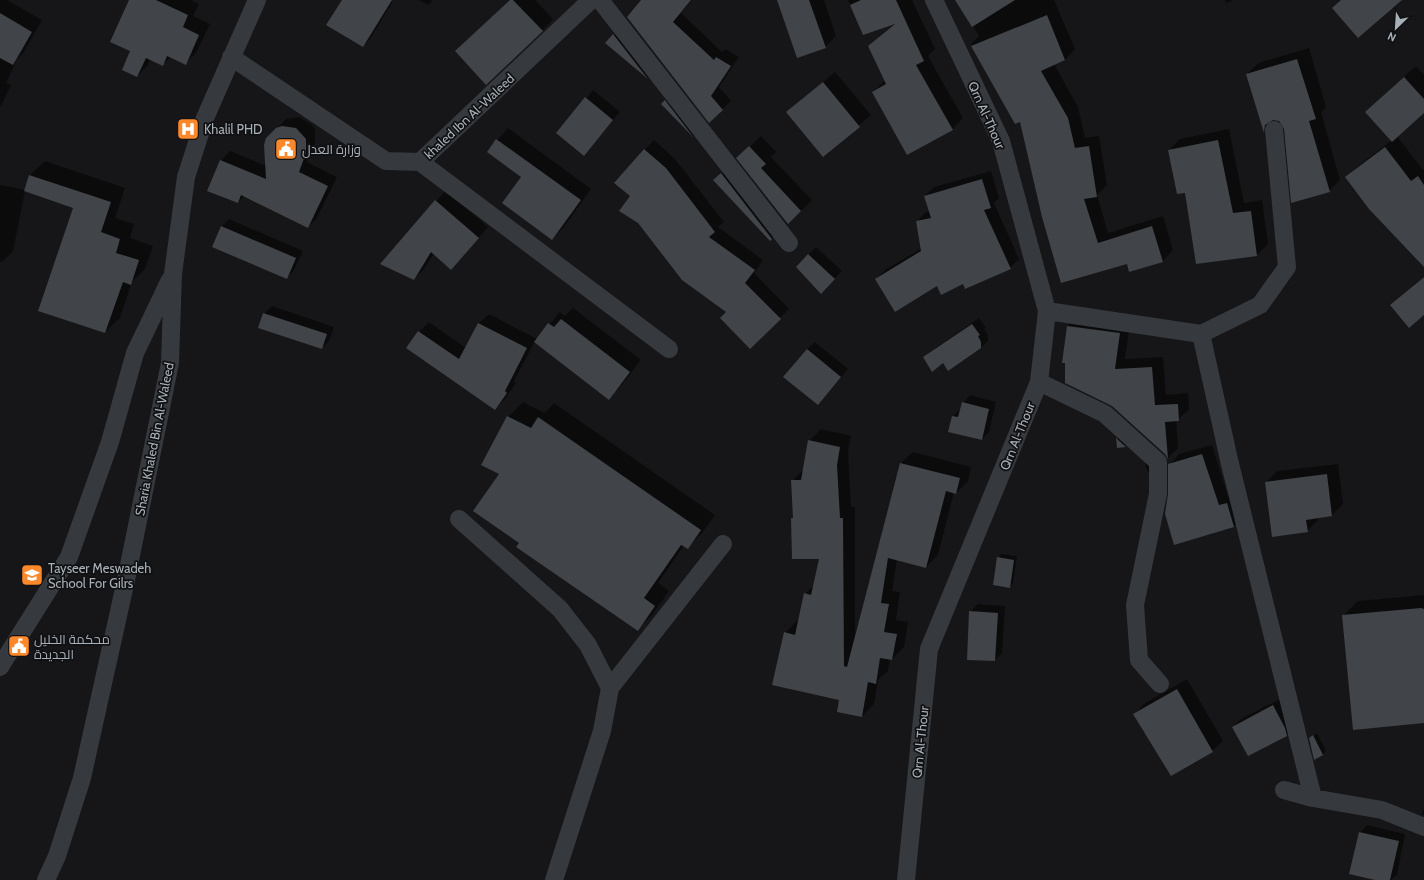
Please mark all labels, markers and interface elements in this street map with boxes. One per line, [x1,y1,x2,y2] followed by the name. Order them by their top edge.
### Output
[1376,8,1416,48] north arrow
[1385,29,1398,45] text: N
[421,70,517,162] street label: khaled Ibn Al-Waleed
[965,79,1009,152] street label: Qrn Al-Thour
[175,116,201,142] hospital icon: Khalil PHD
[204,121,263,137] place label: Khalil PHD
[273,136,299,162] public building icon: وزارة العدل
[302,141,361,158] place label: وزارة العدل
[131,361,177,517] street label: Sharia Khaled Bin Al-Waleed
[996,399,1038,472] street label: Qrn Al-Thour
[48,560,151,591] place label: Tayseer Meswadeh School For Gilrs
[19,562,45,588] school or university icon: Tayseer Meswadeh School For Gilrs
[34,631,110,662] place label: محكمة الخليل الجديدة
[6,633,32,659] public building icon: محكمة الخليل الجديدة
[908,704,932,779] street label: Qrn Al-Thour

